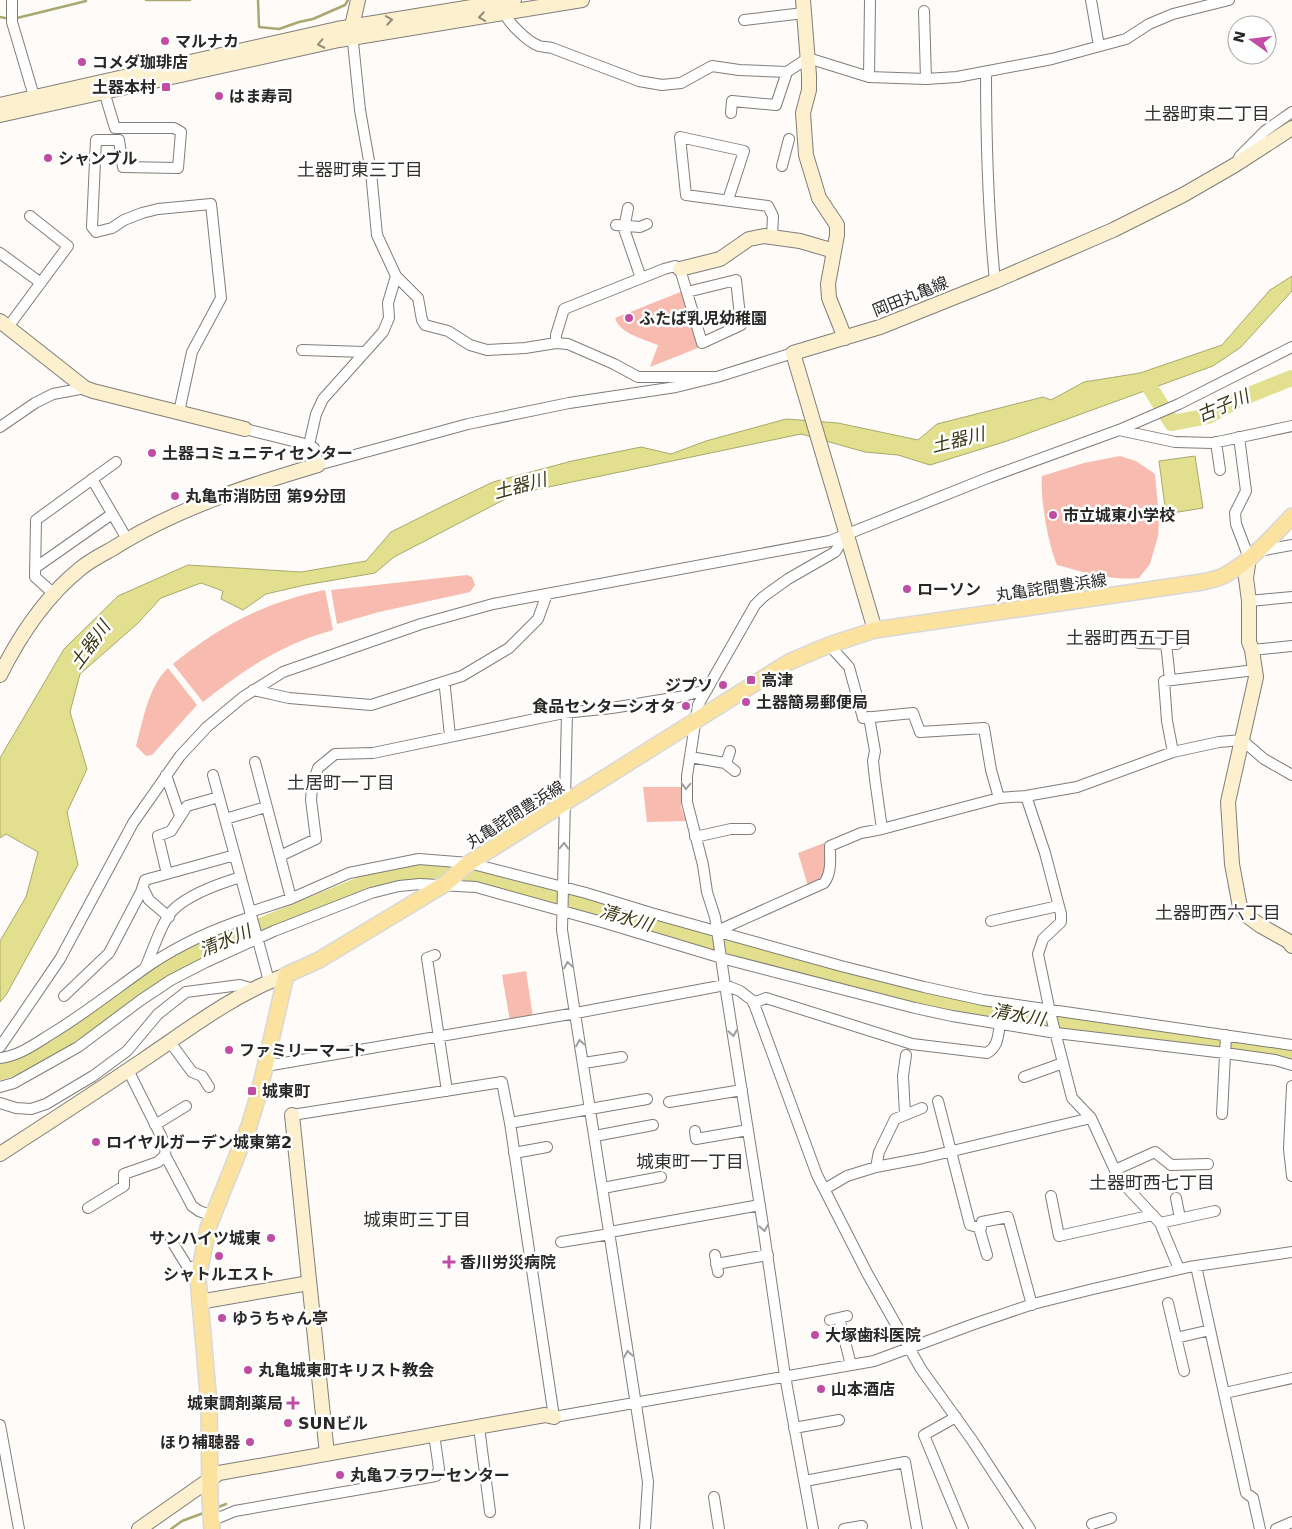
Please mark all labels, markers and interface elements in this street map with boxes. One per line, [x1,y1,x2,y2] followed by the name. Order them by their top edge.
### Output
[477,12,486,22] one-way arrow
[1227,15,1277,65] north arrow
[385,16,394,26] one-way arrow
[1230,29,1249,44] text: N
[175,32,239,51] place label: マルナカ
[159,35,171,47] marker: マルナカ
[317,38,326,48] one-way arrow
[92,53,188,72] place label: コメダ珈琲店
[76,56,88,68] marker: コメダ珈琲店
[92,78,156,97] place label: 土器本村
[160,81,172,93] marker: 土器本村
[229,87,293,106] place label: はま寿司
[213,90,225,102] marker: はま寿司
[1144,103,1270,124] district label: 土器町東二丁目
[58,149,138,168] place label: シャンブル
[42,152,54,164] marker: シャンブル
[297,159,423,180] district label: 土器町東三丁目
[870,273,951,320] street label: 岡田丸亀線
[639,309,767,328] place label: ふたば乳児幼稚園
[623,312,635,324] marker: ふたば乳児幼稚園
[1194,385,1254,426] water label: 古子川
[929,422,989,456] water label: 土器川
[162,444,353,463] place label: 土器コミュニティセンター
[146,447,158,459] marker: 土器コミュニティセンター
[491,468,551,503] water label: 土器川
[185,487,346,506] place label: 丸亀市消防団 第9分団
[169,490,181,502] marker: 丸亀市消防団 第9分団
[1063,506,1175,525] place label: 市立城東小学校
[1047,509,1059,521] marker: 市立城東小学校
[994,570,1108,605] street label: 丸亀詫間豊浜線
[917,580,981,599] place label: ローソン
[901,583,913,595] marker: ローソン
[65,615,115,673] water label: 土器川
[1066,627,1192,648] district label: 土器町西五丁目
[761,671,793,690] place label: 高津
[745,674,757,686] marker: 高津
[665,676,713,695] place label: ジプソ
[717,679,729,691] marker: ジプソ
[756,693,868,712] place label: 土器簡易郵便局
[740,696,752,708] marker: 土器簡易郵便局
[532,697,676,716] place label: 食品センターシオタ
[680,700,692,712] marker: 食品センターシオタ
[287,772,395,793] district label: 土居町一丁目
[463,777,568,852] street label: 丸亀詫間豊浜線
[681,782,692,790] one-way arrow
[558,842,569,850] one-way arrow
[597,900,657,936] water label: 清水川
[1155,902,1281,923] district label: 土器町西六丁目
[196,920,256,961] water label: 清水川
[563,961,574,969] one-way arrow
[990,999,1048,1030] water label: 清水川
[727,1028,737,1037] one-way arrow
[576,1039,586,1048] one-way arrow
[239,1041,367,1060] place label: ファミリーマート
[223,1044,235,1056] marker: ファミリーマート
[262,1082,310,1101] place label: 城東町
[246,1085,258,1097] marker: 城東町
[106,1133,292,1152] place label: ロイヤルガーデン城東第2
[90,1136,102,1148] marker: ロイヤルガーデン城東第2
[636,1151,744,1172] district label: 城東町一丁目
[1089,1172,1215,1193] district label: 土器町西七丁目
[363,1209,471,1230] district label: 城東町三丁目
[758,1224,768,1232] one-way arrow
[149,1229,261,1248] place label: サンハイツ城東
[265,1232,277,1244] marker: サンハイツ城東
[213,1250,225,1262] marker: シャトルエスト
[460,1253,556,1272] place label: 香川労災病院
[442,1255,456,1269] marker: 香川労災病院
[163,1265,275,1284] place label: シャトルエスト
[232,1309,328,1328] place label: ゆうちゃん亭
[216,1312,228,1324] marker: ゆうちゃん亭
[825,1326,921,1345] place label: 大塚歯科医院
[809,1329,821,1341] marker: 大塚歯科医院
[624,1350,634,1359] one-way arrow
[258,1361,434,1380] place label: 丸亀城東町キリスト教会
[242,1364,254,1376] marker: 丸亀城東町キリスト教会
[831,1380,895,1399] place label: 山本酒店
[815,1383,827,1395] marker: 山本酒店
[187,1394,283,1413] place label: 城東調剤薬局
[287,1397,299,1409] marker: 城東調剤薬局
[298,1414,368,1433] place label: SUNビル
[282,1417,294,1429] marker: SUNビル
[160,1433,241,1452] place label: ほり補聴器
[244,1436,256,1448] marker: ほり補聴器
[350,1466,510,1485] place label: 丸亀フラワーセンター
[334,1469,346,1481] marker: 丸亀フラワーセンター

